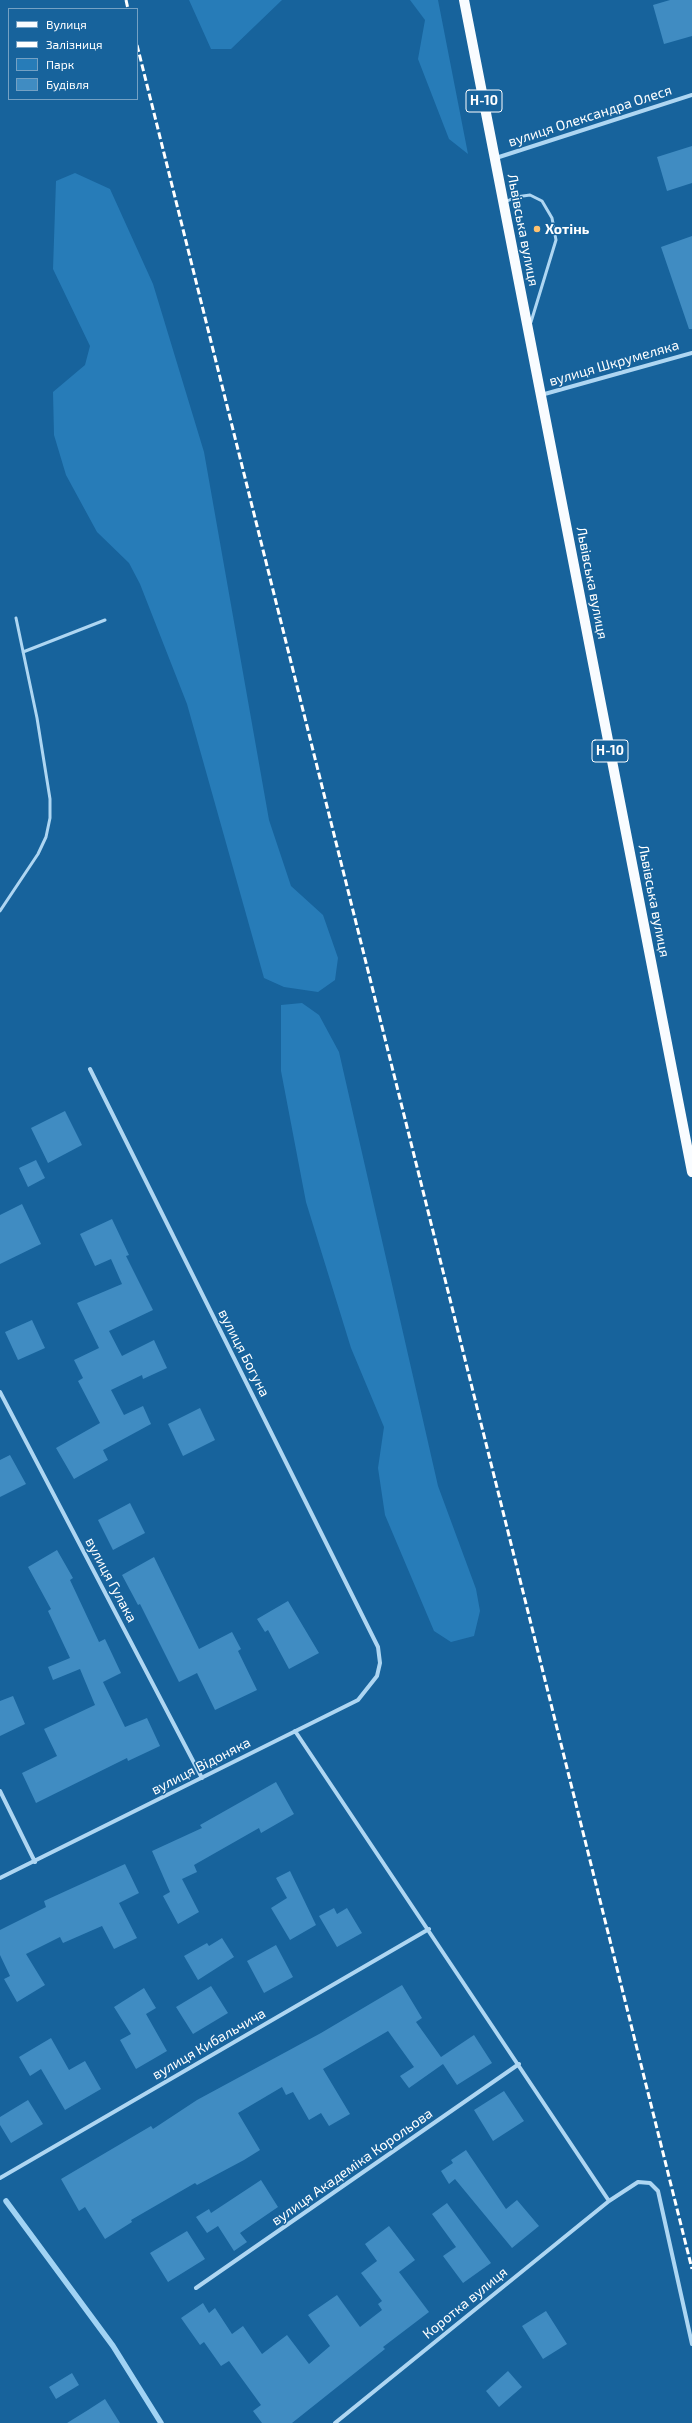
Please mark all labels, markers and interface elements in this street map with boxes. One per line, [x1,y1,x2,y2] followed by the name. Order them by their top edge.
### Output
[8,8,138,100] legend
[46,17,87,31] text: Вулиця
[46,37,103,51] text: Залізниця
[46,57,74,71] text: Парк
[46,77,89,91] text: Будівля
[506,82,674,150] street label: вулиця Олександра Олеся
[466,90,502,112] road number: Н-10
[504,172,542,288] street label: Львівська вулиця
[545,221,589,237] place label: Хотінь
[532,224,542,234] marker: Хотінь
[547,336,681,390] street label: вулиця Шкрумеляка
[573,525,611,641] street label: Львівська вулиця
[592,740,628,762] road number: Н-10
[635,843,673,959] street label: Львівська вулиця
[215,1306,273,1400] street label: вулиця Богуна
[82,1535,140,1625] street label: вулиця Гулака
[149,1734,253,1798] street label: вулиця Відоняка
[149,2005,269,2083] street label: вулиця Кибальчича
[268,2105,436,2229] street label: вулиця Академіка Корольова
[419,2264,511,2342] street label: Коротка вулиця

